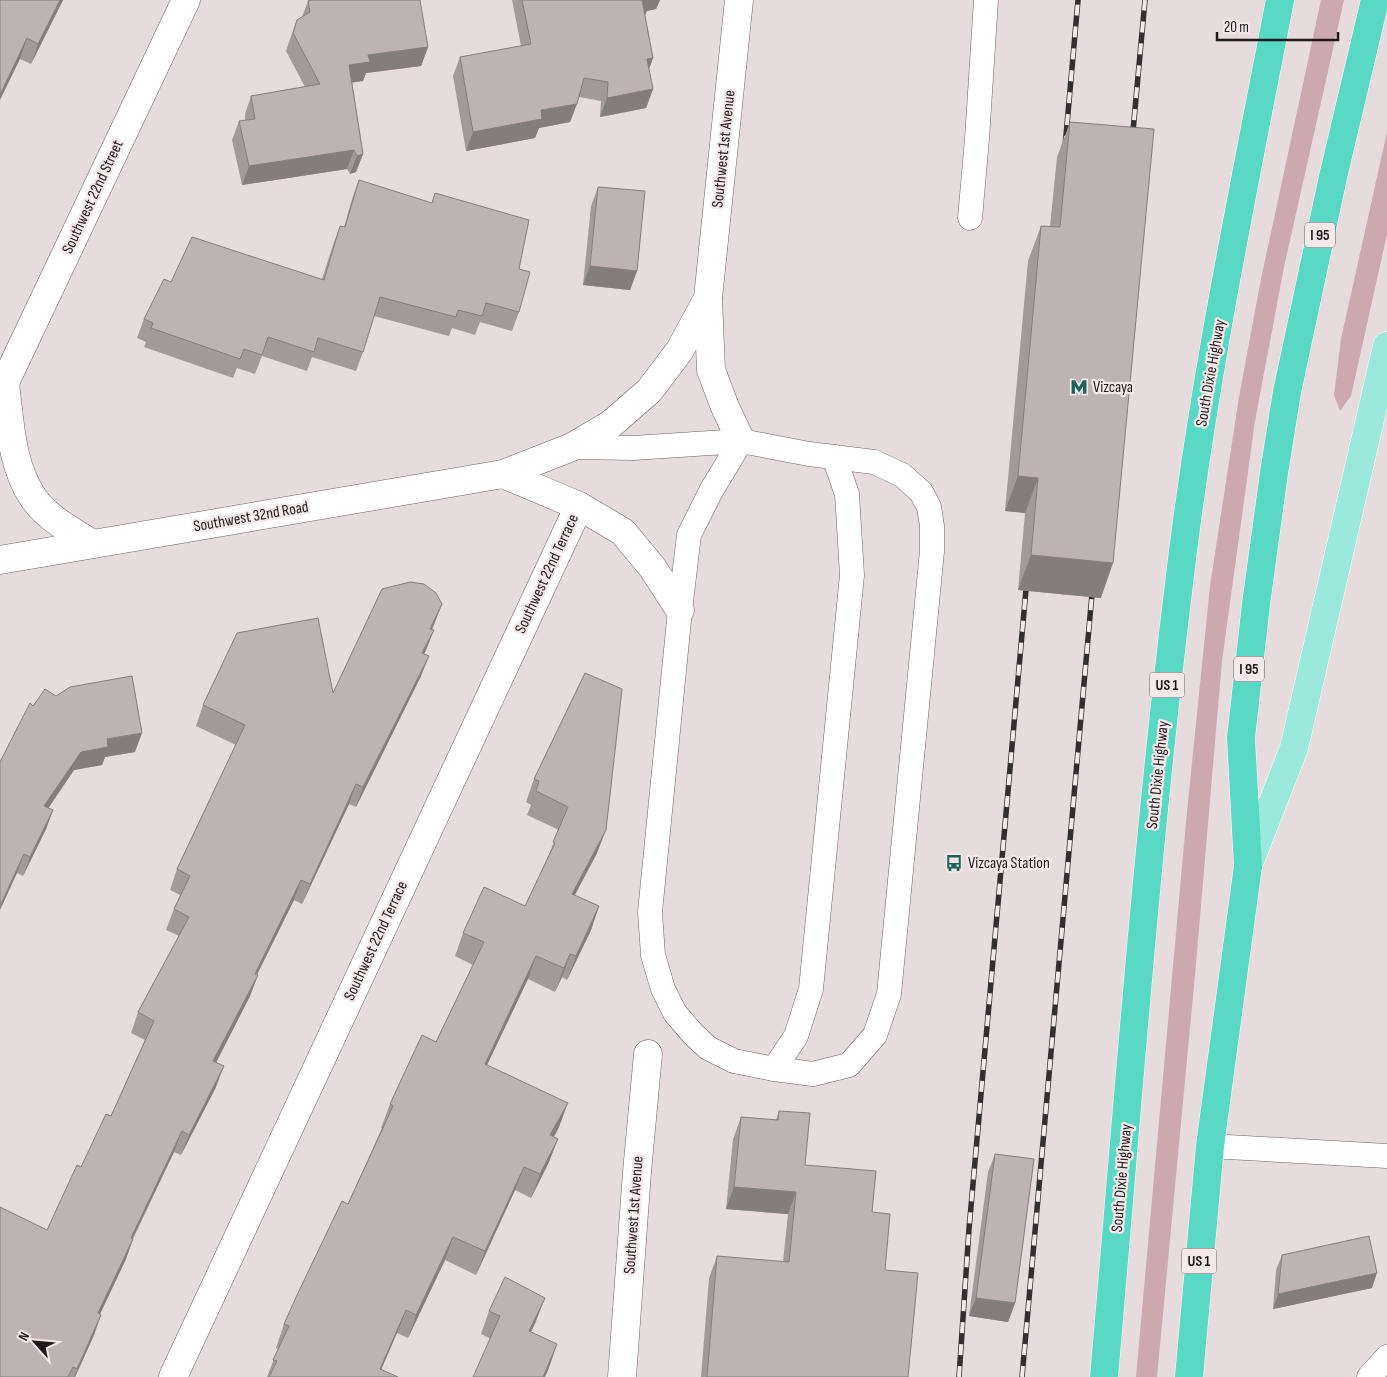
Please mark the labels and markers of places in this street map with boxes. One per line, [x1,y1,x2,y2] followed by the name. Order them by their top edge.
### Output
[1069,377,1089,397] metro station icon: Vizcaya
[1093,378,1133,397] place label: Vizcaya
[944,853,964,873] bus stop icon: Vizcaya Station
[968,854,1050,873] place label: Vizcaya Station

